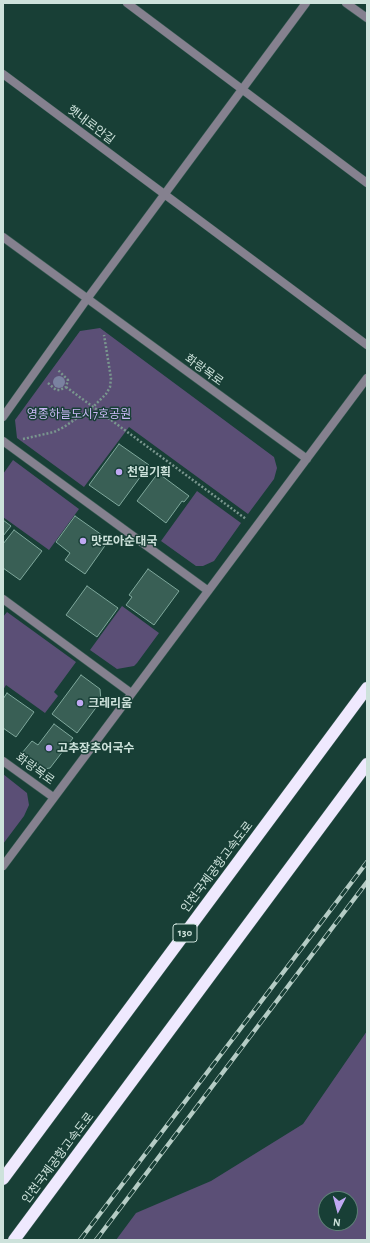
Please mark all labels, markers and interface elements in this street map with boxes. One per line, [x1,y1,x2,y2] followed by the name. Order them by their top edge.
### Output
[65,103,117,147] street label: 햇내로안길
[182,351,226,389] street label: 화랑목로
[27,407,131,421] park label: 영종하늘도시7호공원
[127,465,171,479] place label: 천일기획
[114,467,124,477] marker: 천일기획
[91,534,157,548] place label: 맛또아순대국
[78,536,88,546] marker: 맛또아순대국
[88,696,132,710] place label: 크레리움
[75,698,85,708] marker: 크레리움
[57,741,134,755] place label: 고추장추어국수
[44,743,54,753] marker: 고추장추어국수
[13,750,57,788] street label: 화랑목로
[178,819,256,915] street label: 인천국제공항고속도로
[173,924,197,942] road number: 130
[19,1110,97,1206] street label: 인천국제공항고속도로
[318,1191,358,1231] north arrow
[332,1217,341,1228] text: N

